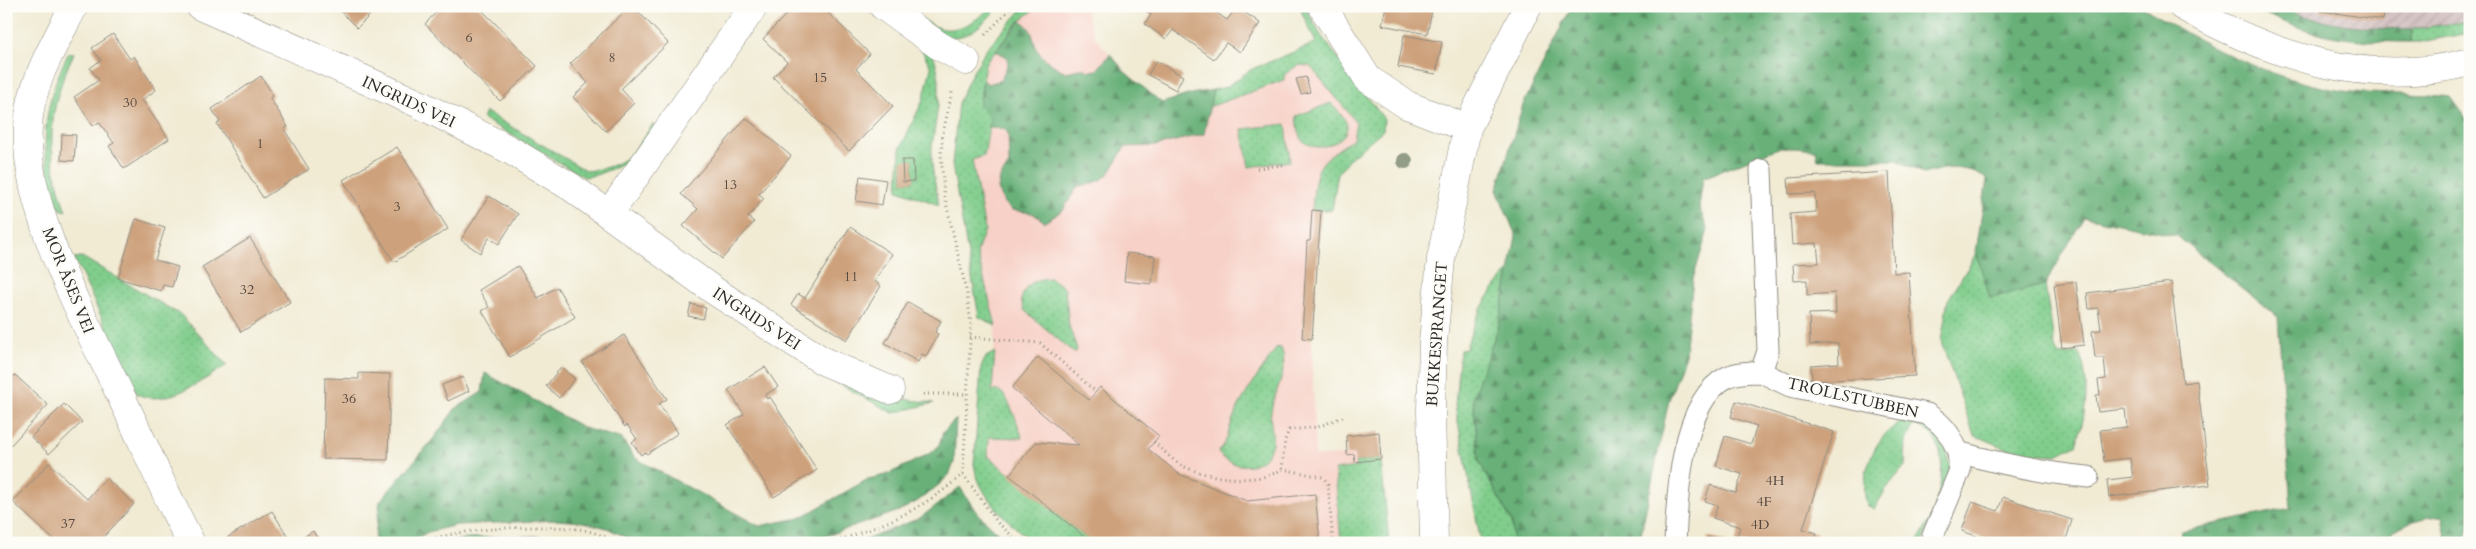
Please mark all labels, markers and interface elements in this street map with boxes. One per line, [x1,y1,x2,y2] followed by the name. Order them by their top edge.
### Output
[465,28,473,47] house number: 6
[608,48,616,67] house number: 8
[813,68,827,87] house number: 15
[358,71,459,133] street label: INGRIDS VEI
[123,93,137,112] house number: 30
[256,134,264,153] house number: 1
[723,175,737,194] house number: 13
[393,197,401,216] house number: 3
[37,224,99,337] street label: MOR ÅSES VEI
[1421,260,1453,407] street label: BUKKESPRANGET
[844,267,858,286] house number: 11
[240,280,254,299] house number: 32
[708,282,805,355] street label: INGRIDS VEI
[1785,372,1921,424] street label: TROLLSTUBBEN
[342,389,356,408] house number: 36
[1766,471,1785,490] house number: 4H
[1756,492,1772,511] house number: 4F
[61,514,75,533] house number: 37
[1751,515,1769,534] house number: 4D

